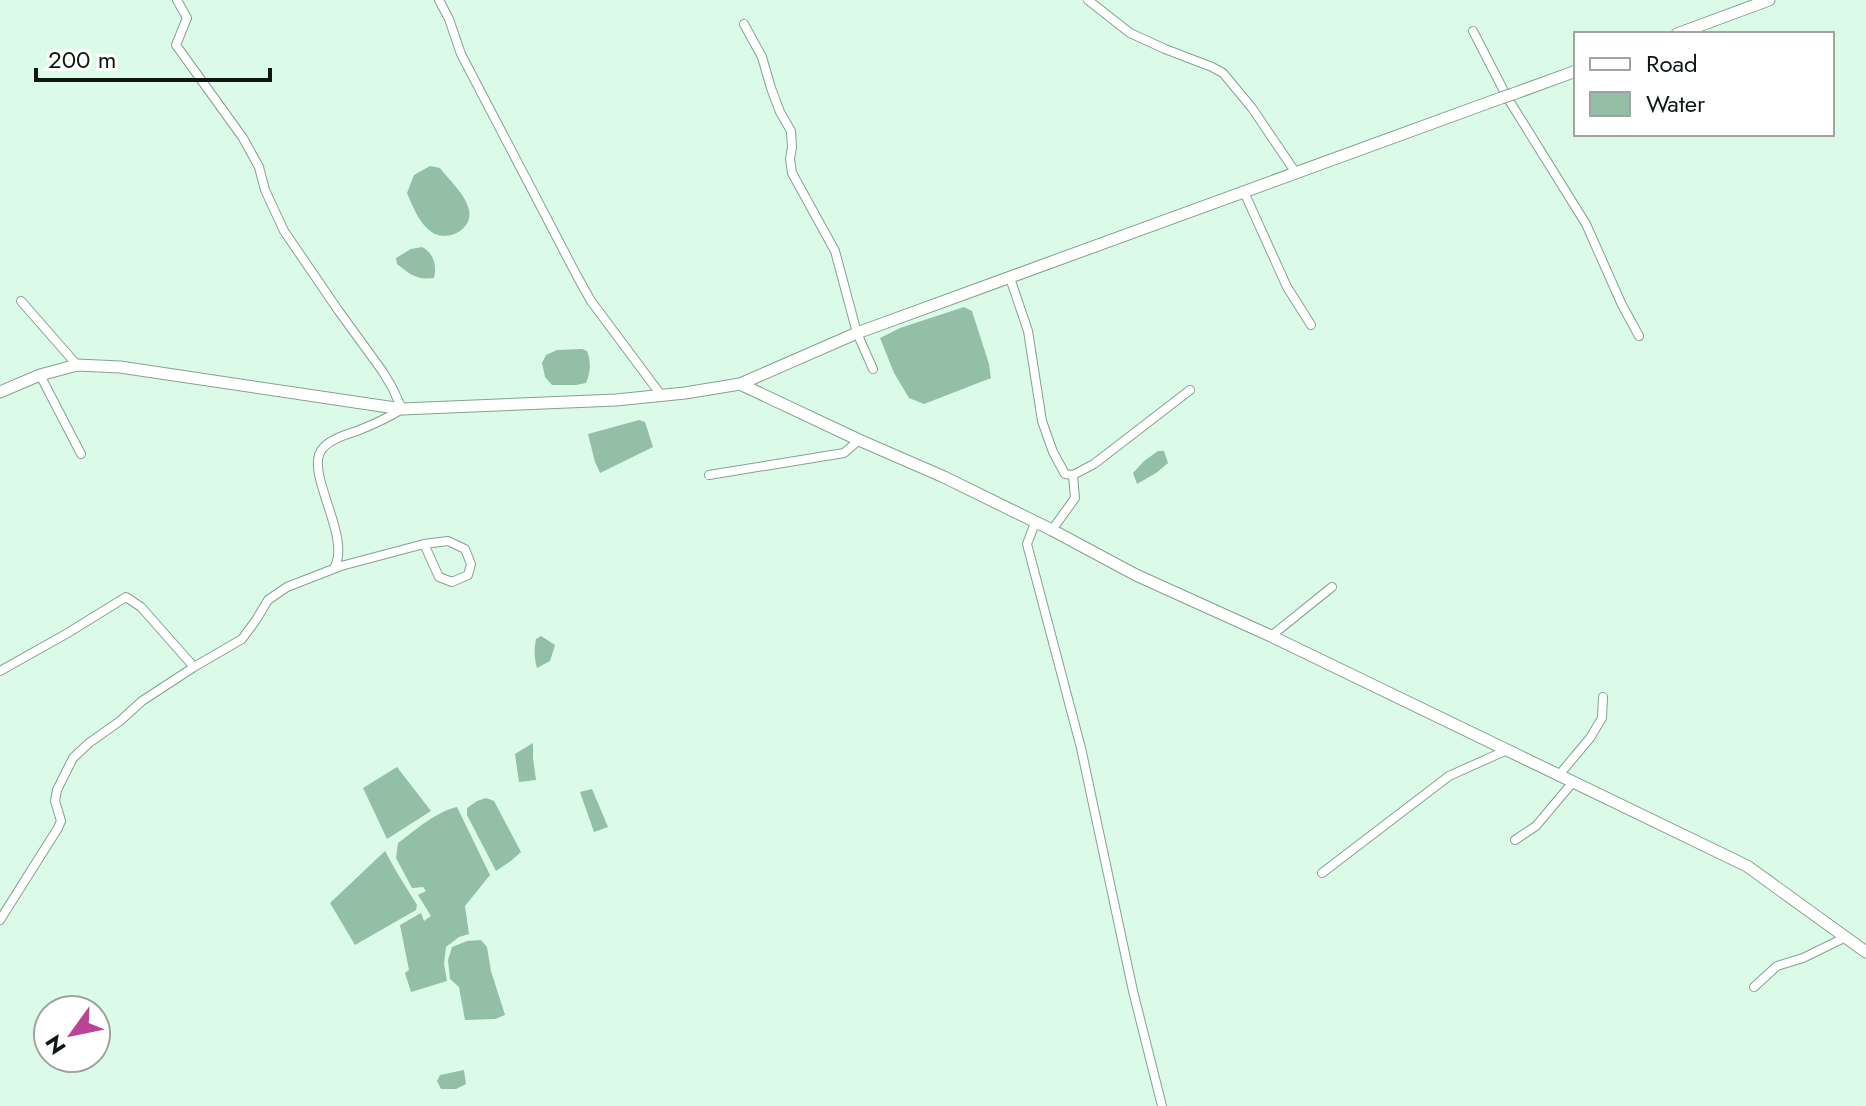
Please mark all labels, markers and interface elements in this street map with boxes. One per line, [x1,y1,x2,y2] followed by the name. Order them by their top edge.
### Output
[36,32,270,82] scale bar
[1574,32,1834,136] legend
[48,42,116,77] text: 200 m
[1646,46,1698,81] text: Road
[1646,86,1706,121] text: Water
[32,994,112,1074] north arrow
[37,1029,73,1061] text: N

